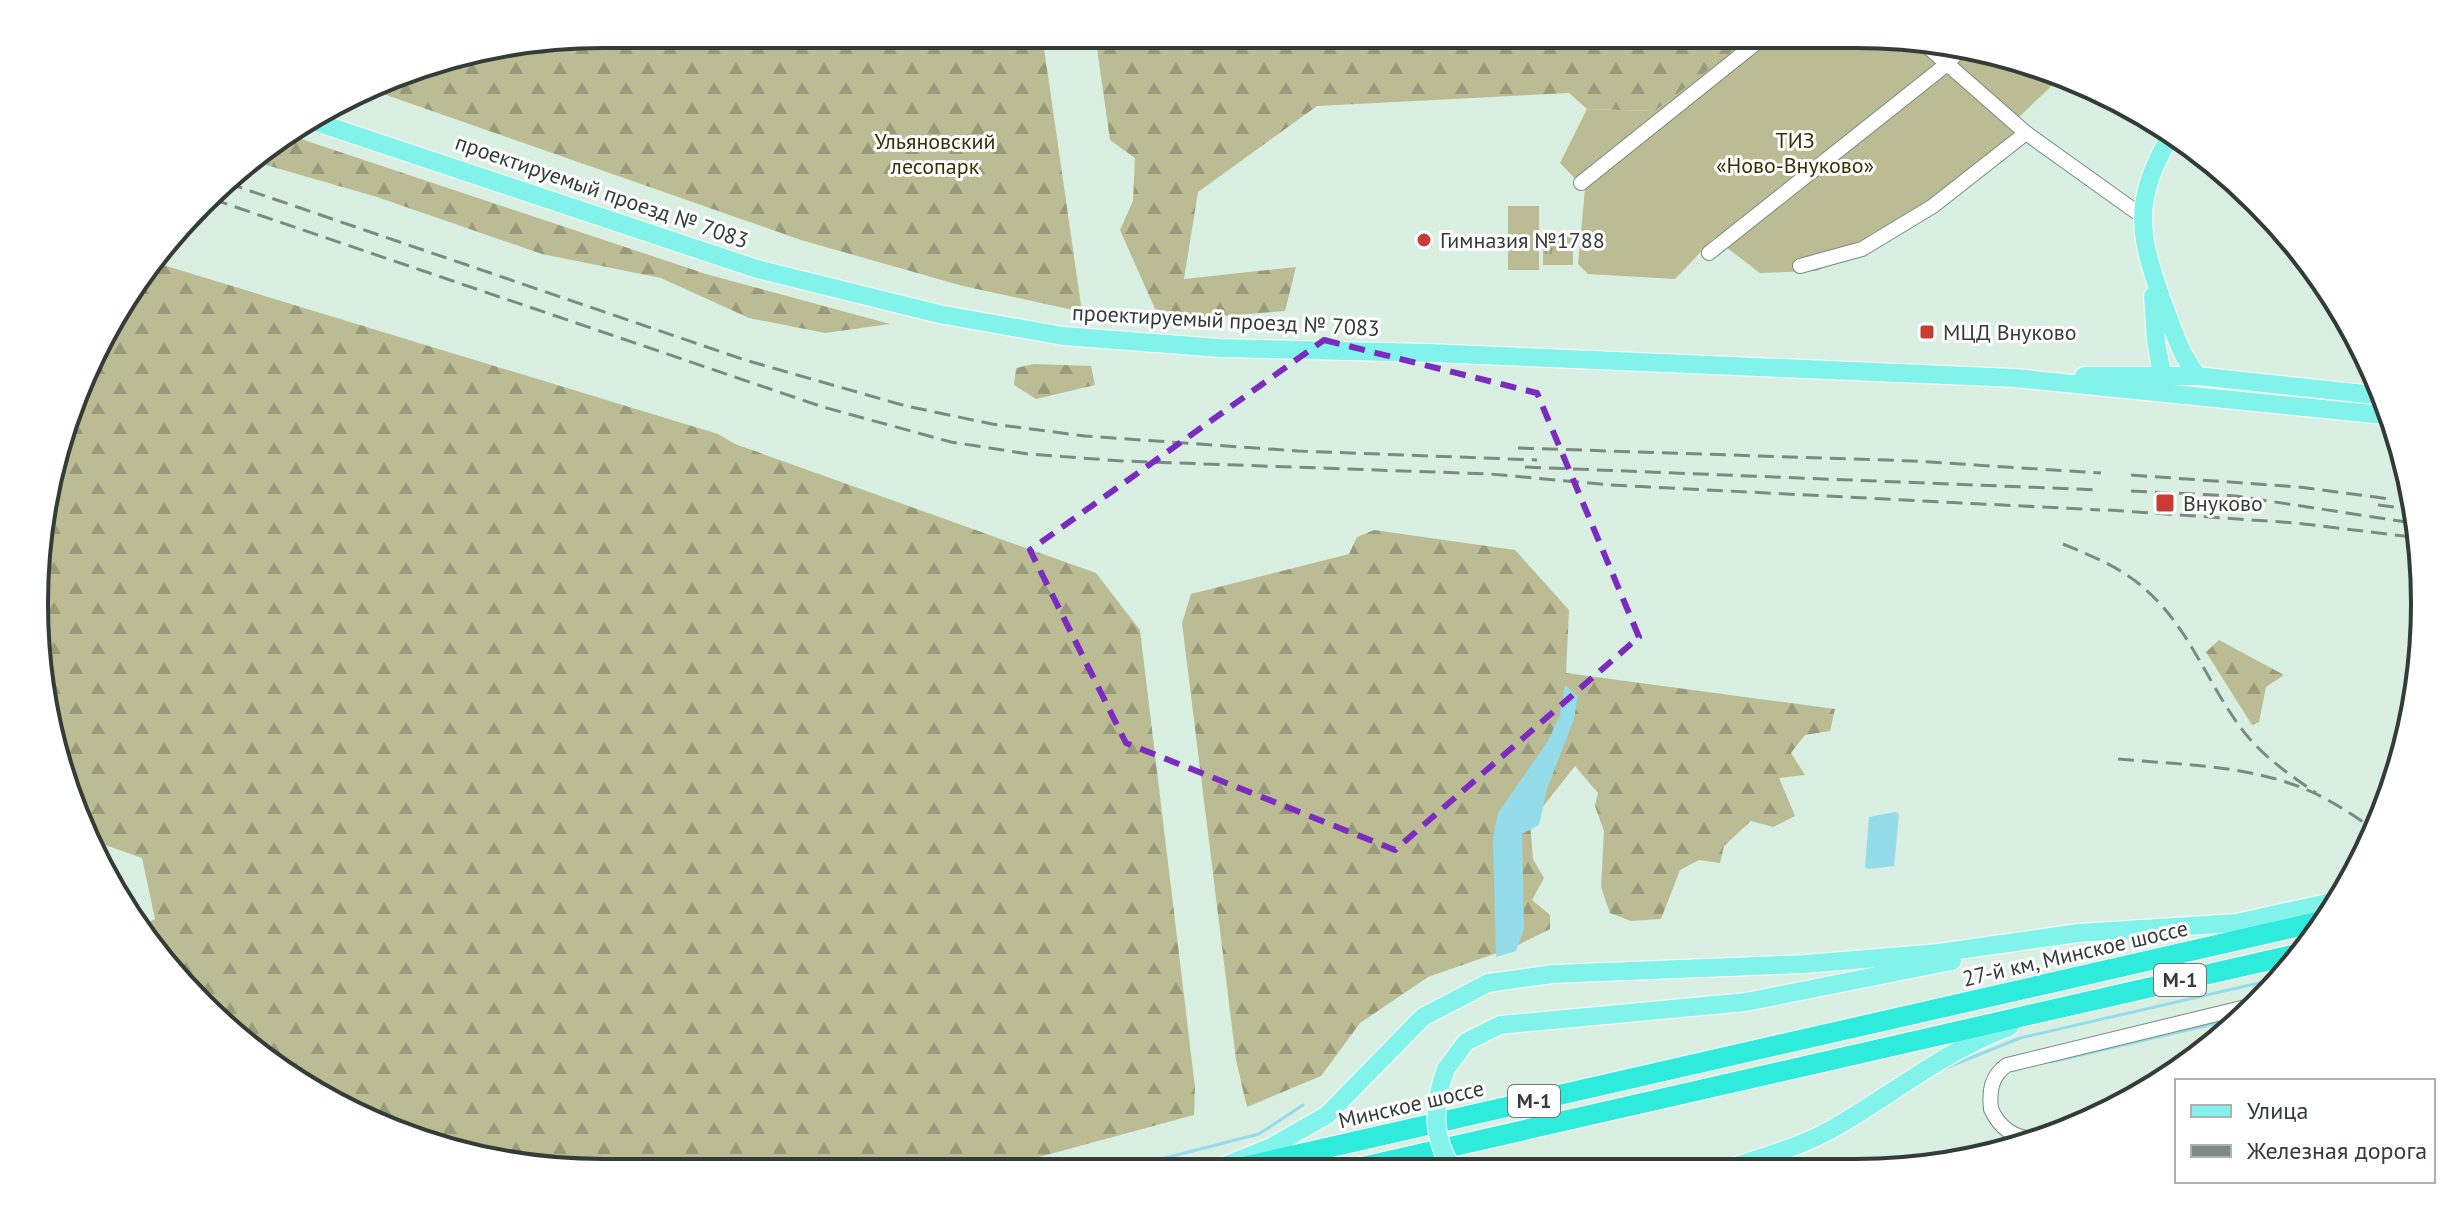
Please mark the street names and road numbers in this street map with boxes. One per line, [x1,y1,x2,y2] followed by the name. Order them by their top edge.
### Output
[452,128,752,254] street label: проектируемый проезд № 7083
[1072,298,1380,342] street label: проектируемый проезд № 7083
[1960,913,2190,993] street label: 27-й км, Минское шоссе
[2154,964,2206,996] road number: М-1
[1336,1074,1486,1134] street label: Минское шоссе
[1508,1085,1560,1117] road number: М-1

